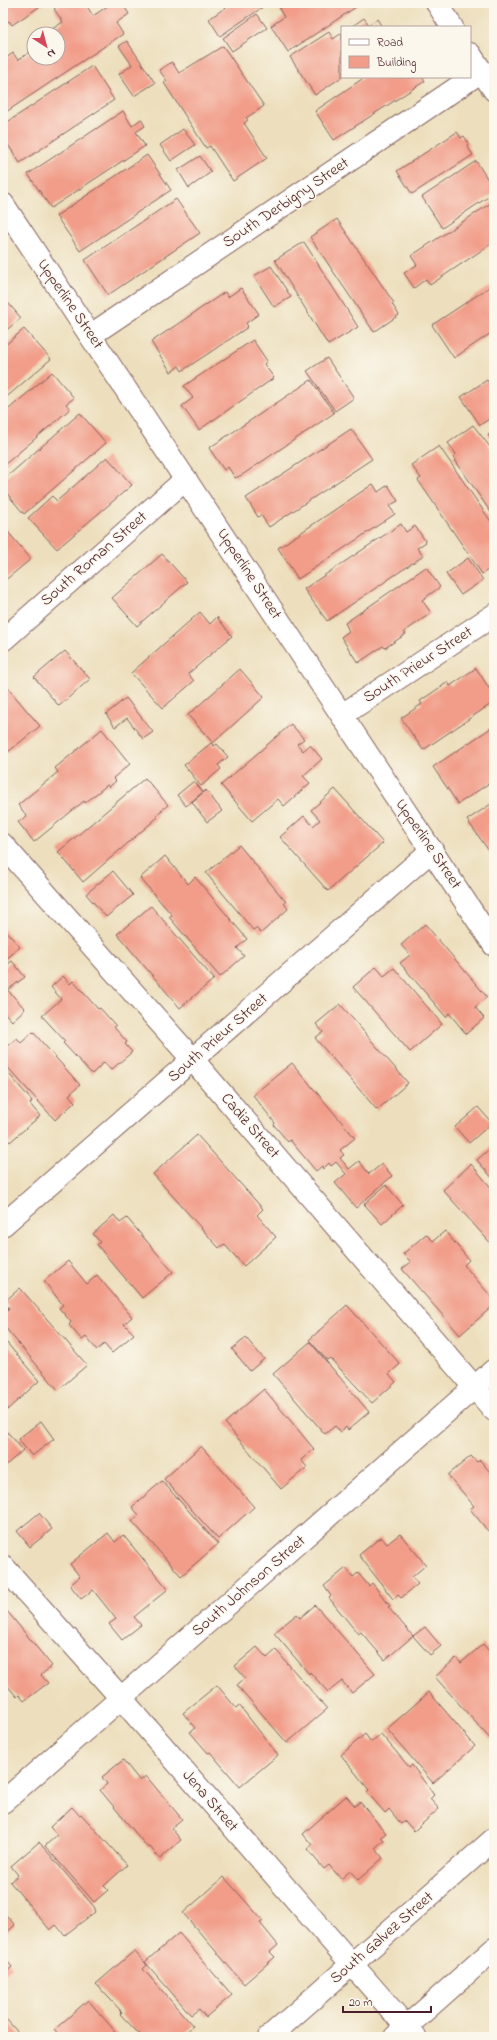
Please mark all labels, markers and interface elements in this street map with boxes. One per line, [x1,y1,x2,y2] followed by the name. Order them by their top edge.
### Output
[26,26,66,66] north arrow
[341,26,471,78] legend
[377,34,403,52] text: Road
[44,45,59,62] text: N
[376,54,416,73] text: Building
[218,151,355,254] street label: South Derbigny Street
[31,254,110,355] street label: Upperline Street
[35,505,153,612] street label: South Roman Street
[210,524,288,625] street label: Upperline Street
[358,620,478,709] street label: South Prieur Street
[389,794,468,895] street label: Upperline Street
[162,987,274,1089] street label: South Prieur Street
[215,1088,286,1165] street label: Cadiz Street
[187,1529,312,1642] street label: South Johnson Street
[176,1765,244,1838] street label: Jena Street
[325,1886,440,1990] street label: South Galvez Street
[343,1988,431,2014] scale bar
[349,1994,372,2012] text: 20 m

